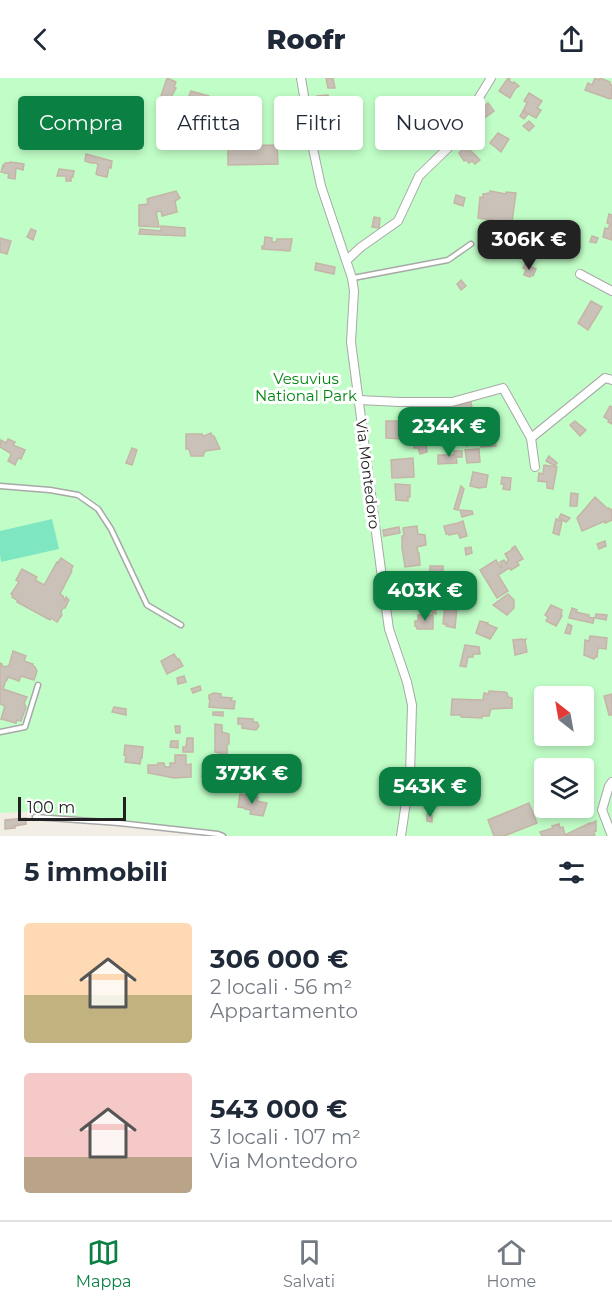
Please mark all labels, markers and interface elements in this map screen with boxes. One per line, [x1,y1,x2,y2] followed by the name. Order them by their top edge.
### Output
[24,23,57,56] icon: back
[267,23,345,56] text: Roofr
[555,23,588,56] icon: share
[18,96,144,150] chip: Compra
[156,96,262,150] chip: Affitta
[274,96,363,150] chip: Filtri
[375,96,485,150] chip: Nuovo
[480,220,578,271] pin: 306K €
[492,227,566,251] text: 306K €
[255,369,357,405] park label: Vesuvius National Park
[400,407,498,458] pin: 234K €
[412,414,486,438] text: 234K €
[352,418,384,530] street label: Via Montedoro
[376,571,474,622] pin: 403K €
[387,578,463,602] text: 403K €
[534,686,594,746] north arrow
[534,686,594,818] map controls
[203,754,301,805] pin: 373K €
[534,758,594,818] button: layers
[216,761,288,785] text: 373K €
[381,767,479,818] pin: 543K €
[393,774,467,798] text: 543K €
[18,794,126,822] scale bar
[27,798,75,817] text: 100 m
[24,856,168,888] text: 5 immobili
[555,856,588,889] icon: filters
[210,943,348,975] text: 306 000 €
[72,947,144,1019] icon: home
[210,975,352,999] text: 2 locali · 56 m²
[210,999,358,1023] text: Appartamento
[210,1093,347,1125] text: 543 000 €
[72,1097,144,1169] icon: home
[210,1125,361,1149] text: 3 locali · 107 m²
[210,1149,357,1173] text: Via Montedoro
[76,1236,132,1291] tab: Mappa
[283,1236,335,1291] tab: Salvati
[487,1236,536,1291] tab: Home

